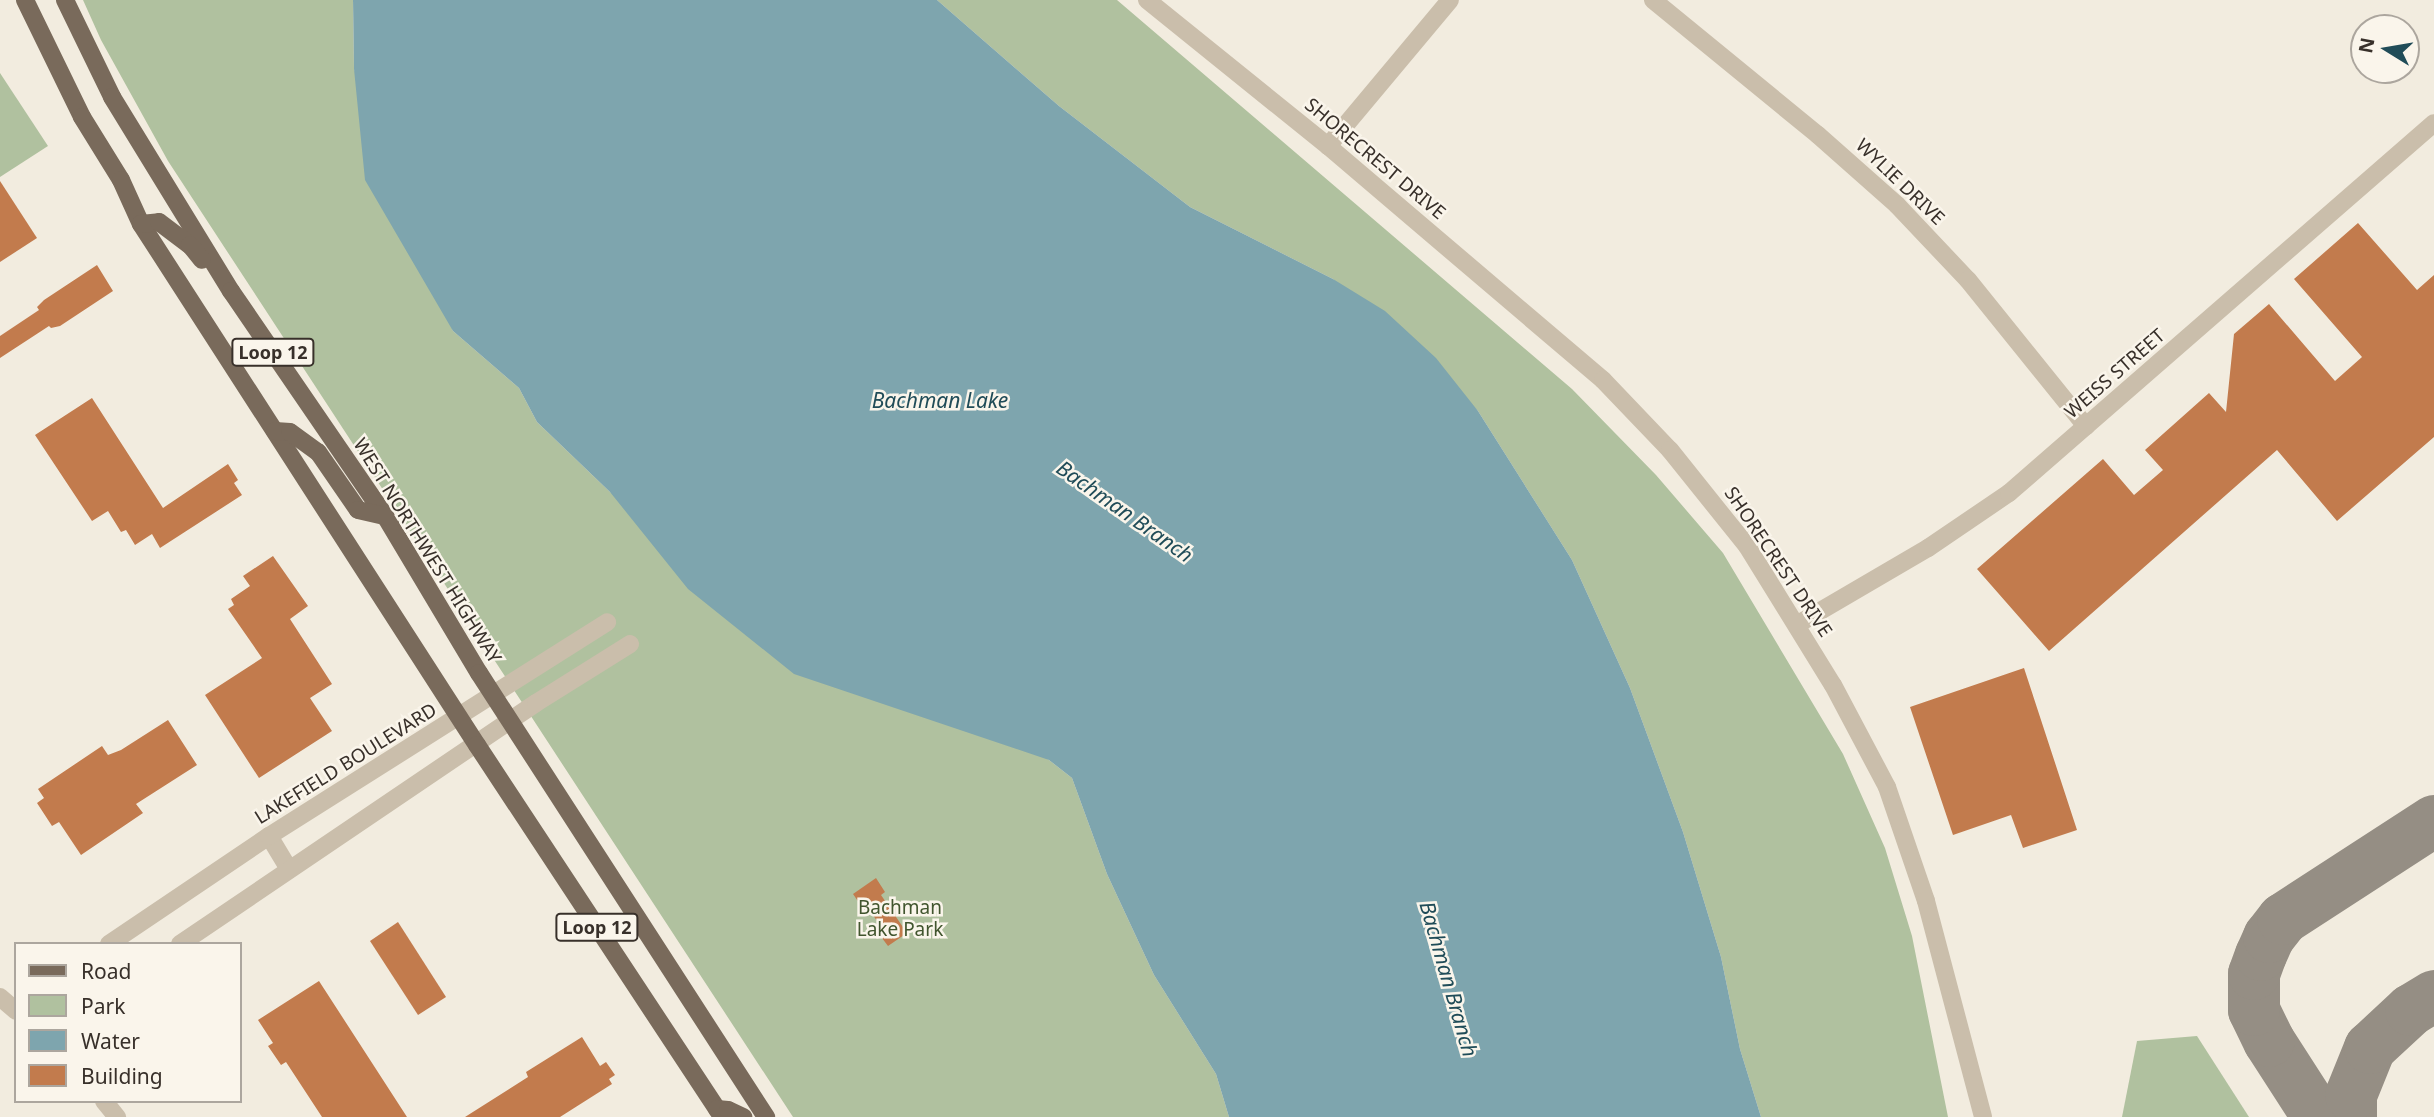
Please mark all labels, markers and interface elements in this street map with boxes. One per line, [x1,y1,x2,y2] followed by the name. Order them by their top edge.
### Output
[2350,14,2420,84] north arrow
[2352,35,2381,55] text: N
[1300,94,1450,224] street label: SHORECREST DRIVE
[1851,134,1949,230] street label: WYLIE DRIVE
[2060,324,2170,424] street label: WEISS STREET
[231,338,315,366] road number: Loop 12
[872,387,1008,413] water label: Bachman Lake
[348,434,506,668] street label: WEST NORTHWEST HIGHWAY
[1052,455,1198,567] water label: Bachman Branch
[1719,483,1837,641] street label: SHORECREST DRIVE
[251,699,441,829] street label: LAKEFIELD BOULEVARD
[857,897,943,941] park label: Bachman Lake Park
[1415,898,1483,1060] water label: Bachman Branch
[555,912,639,942] road number: Loop 12
[14,942,242,1103] legend
[81,957,131,985] text: Road
[81,992,125,1020] text: Park
[81,1027,140,1055] text: Water
[81,1062,163,1090] text: Building

